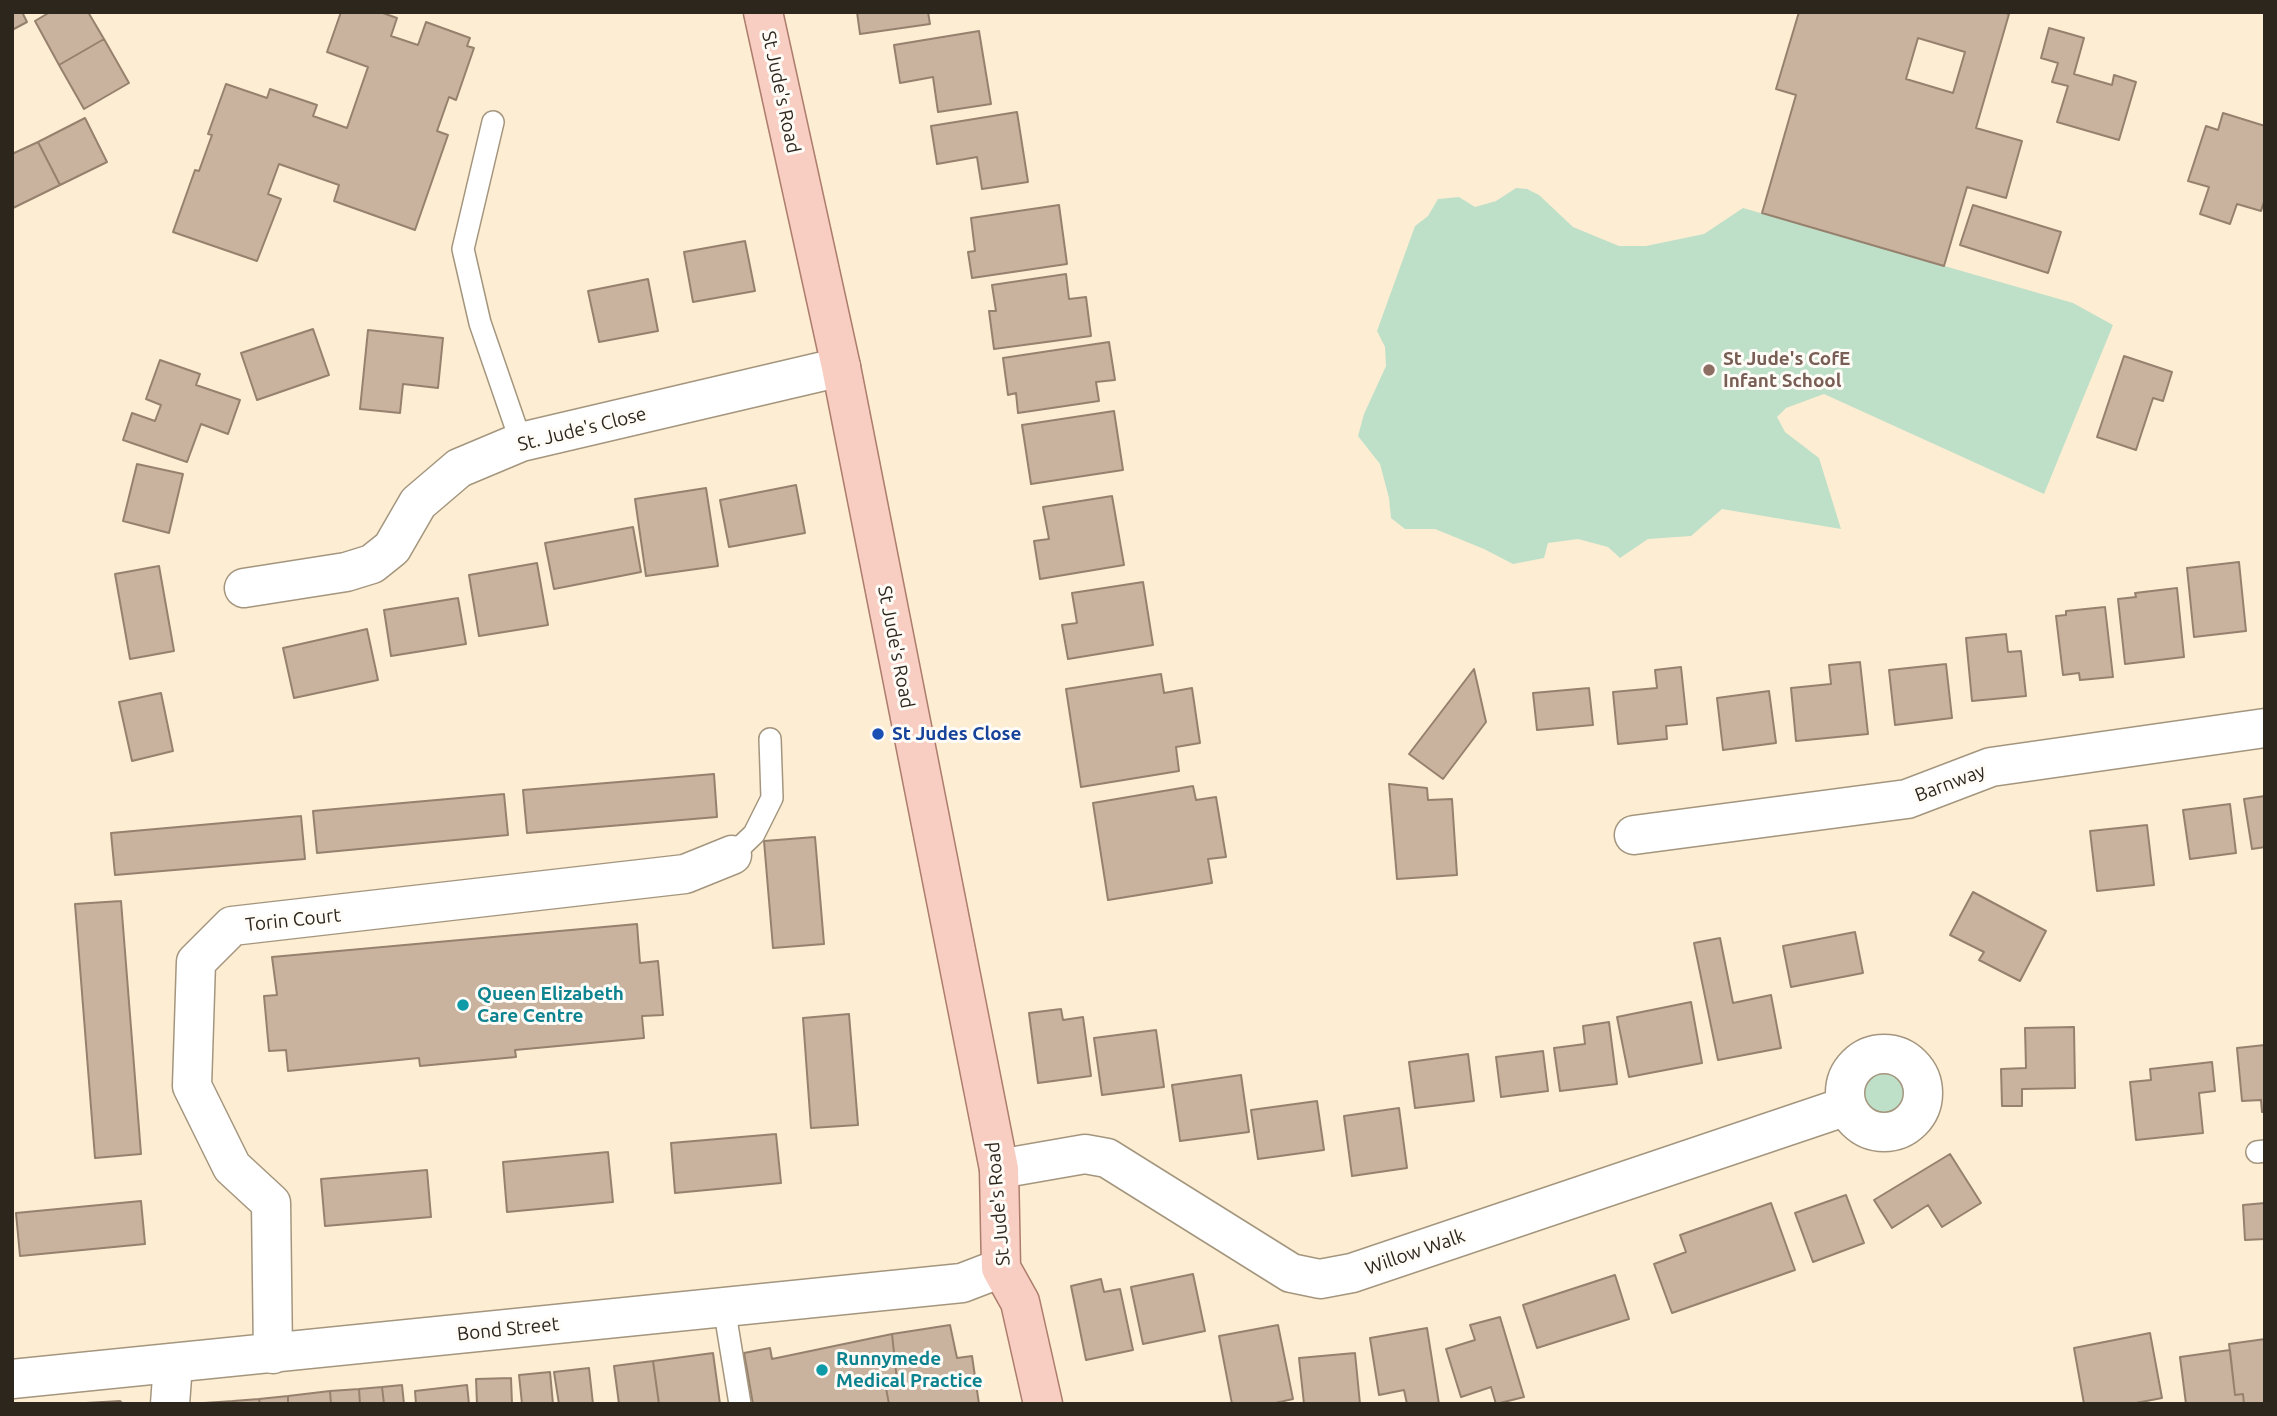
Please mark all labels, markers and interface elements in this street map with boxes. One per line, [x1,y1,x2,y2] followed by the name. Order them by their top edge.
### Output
[757,29,805,155] street label: St Jude's Road
[1723,348,1850,392] place label: St Jude's CofE Infant School
[1701,362,1717,378] marker: St Jude's CofE Infant School
[515,402,649,456] street label: St. Jude's Close
[873,584,919,710] street label: St Jude's Road
[892,723,1022,745] place label: St Judes Close
[870,726,886,742] marker: St Judes Close
[1912,759,1988,807] street label: Barnway
[244,904,342,936] street label: Torin Court
[477,983,624,1027] place label: Queen Elizabeth Care Centre
[455,997,471,1013] marker: Queen Elizabeth Care Centre
[981,1141,1015,1267] street label: St Jude's Road
[1362,1224,1468,1280] street label: Willow Walk
[456,1312,560,1346] street label: Bond Street
[836,1348,983,1392] place label: Runnymede Medical Practice
[814,1362,830,1378] marker: Runnymede Medical Practice

